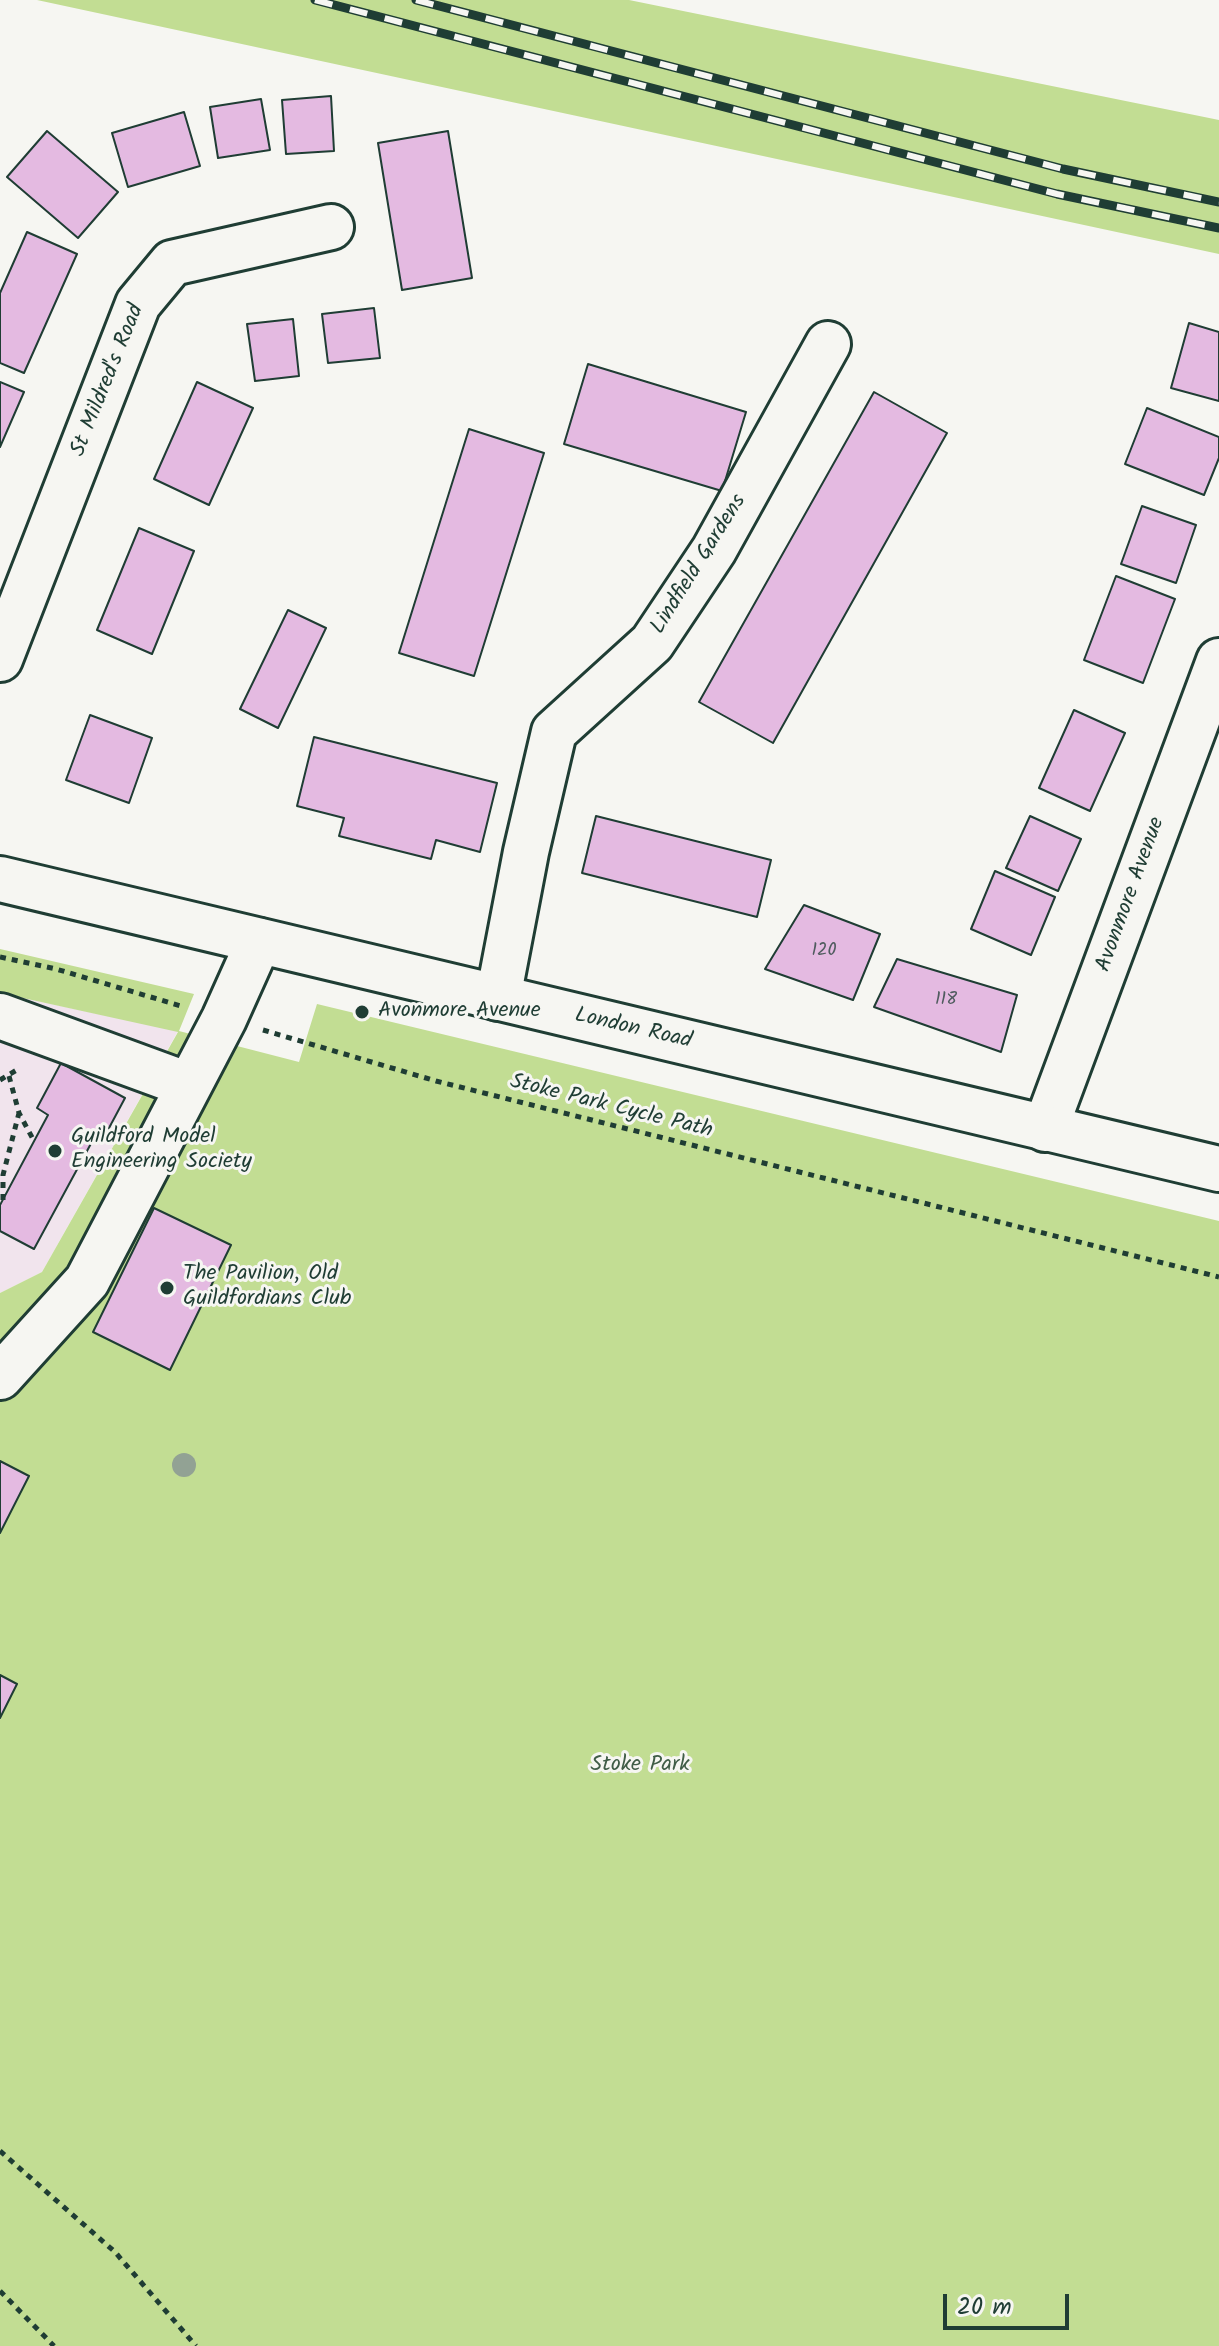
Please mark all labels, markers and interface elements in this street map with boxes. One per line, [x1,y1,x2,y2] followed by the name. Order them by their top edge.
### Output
[66,301,152,461] street label: St Mildred's Road
[646,490,754,640] street label: Lindfield Gardens
[1092,814,1172,976] street label: Avonmore Avenue
[811,941,837,963] house number: 120
[935,990,957,1012] house number: 118
[378,999,541,1025] place label: Avonmore Avenue
[353,1003,371,1021] marker: Avonmore Avenue
[572,1004,694,1056] street label: London Road
[507,1070,715,1146] street label: Stoke Park Cycle Path
[71,1125,252,1176] place label: Guildford Model Engineering Society
[46,1142,64,1160] marker: Guildford Model Engineering Society
[183,1262,351,1314] place label: The Pavilion, Old Guildfordians Club
[158,1279,176,1297] marker: The Pavilion, Old Guildfordians Club
[590,1753,690,1779] park label: Stoke Park
[947,2278,1073,2328] scale bar
[957,2288,1012,2327] text: 20 m

